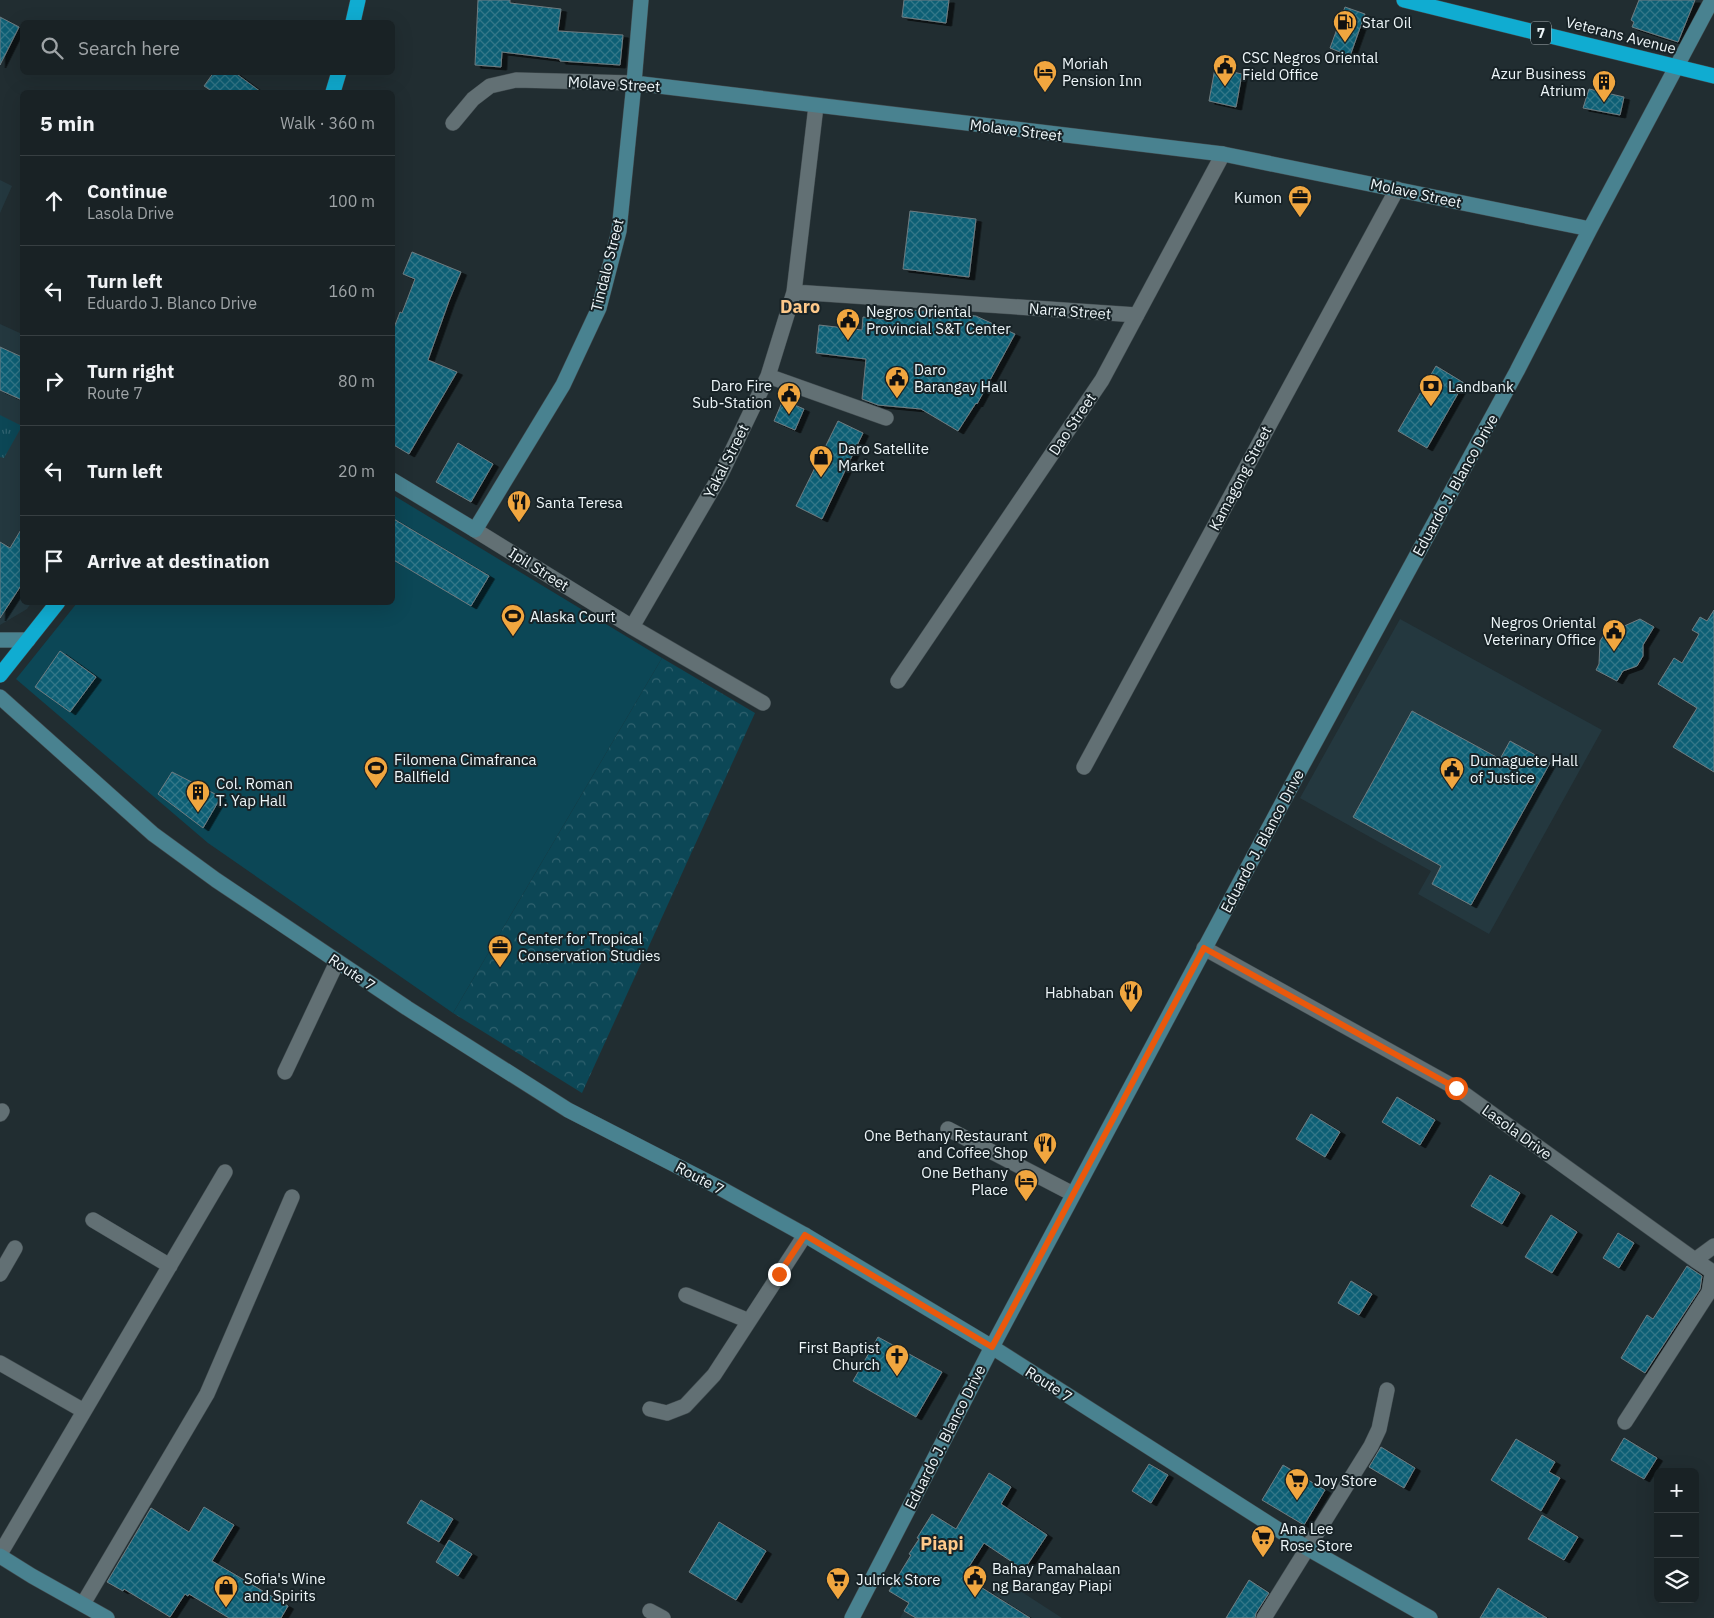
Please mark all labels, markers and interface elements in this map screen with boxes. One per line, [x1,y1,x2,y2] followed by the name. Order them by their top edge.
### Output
[1332,9,1358,43] fuel station icon: Star Oil
[1564,12,1678,58] street label: Veterans Avenue
[1362,13,1412,32] place label: Star Oil
[20,20,395,75] search box
[1531,22,1551,44] road number: 7
[38,34,66,62] icon: search
[78,36,180,60] text: Search here
[1242,48,1378,84] place label: CSC Negros Oriental Field Office
[1212,53,1238,87] public building icon: CSC Negros Oriental Field Office
[1062,54,1142,90] place label: Moriah Pension Inn
[1032,59,1058,93] hotel icon: Moriah Pension Inn
[1491,64,1586,100] place label: Azur Business Atrium
[1591,69,1617,103] building icon: Azur Business Atrium
[567,72,661,96] street label: Molave Street
[40,109,95,137] text: 5 min
[280,113,375,133] text: Walk · 360 m
[969,115,1063,145] street label: Molave Street
[1369,174,1463,212] street label: Molave Street
[87,179,167,203] text: Continue
[1287,184,1313,218] office icon: Kumon
[40,187,68,215] icon: ahead
[1234,188,1282,207] place label: Kumon
[328,191,375,211] text: 100 m
[87,203,174,223] text: Lasola Drive
[586,217,628,313] street label: Tindalo Street
[87,269,163,293] text: Turn left
[40,277,68,305] icon: left
[328,281,375,301] text: 160 m
[87,293,257,313] text: Eduardo J. Blanco Drive
[780,295,820,318] district label: Daro
[1028,299,1112,323] street label: Narra Street
[866,302,1011,338] place label: Negros Oriental Provincial S&T Center
[835,307,861,341] public building icon: Negros Oriental Provincial S&T Center
[87,359,174,383] text: Turn right
[914,360,1007,396] place label: Daro Barangay Hall
[884,365,910,399] public building icon: Daro Barangay Hall
[40,367,68,395] icon: right
[338,371,375,391] text: 80 m
[1418,373,1444,407] bank icon: Landbank
[692,376,772,412] place label: Daro Fire Sub-Station
[1448,377,1514,396] place label: Landbank
[776,381,802,415] public building icon: Daro Fire Sub-Station
[87,383,143,403] text: Route 7
[1044,389,1100,459] street label: Dao Street
[1408,411,1502,559] street label: Eduardo J. Blanco Drive
[699,421,753,501] street label: Yakal Street
[1204,422,1276,534] street label: Kamagong Street
[838,439,929,475] place label: Daro Satellite Market
[808,444,834,478] shop icon: Daro Satellite Market
[40,457,68,485] icon: left
[87,459,163,483] text: Turn left
[338,461,375,481] text: 20 m
[506,489,532,523] restaurant icon: Santa Teresa
[536,493,623,512] place label: Santa Teresa
[505,543,573,595] street label: Ipil Street
[40,547,68,575] icon: arrive
[87,549,270,573] text: Arrive at destination
[500,603,526,637] sports icon: Alaska Court
[530,607,615,626] place label: Alaska Court
[1483,613,1596,649] place label: Negros Oriental Veterinary Office
[1601,618,1627,652] public building icon: Negros Oriental Veterinary Office
[394,750,537,786] place label: Filomena Cimafranca Ballfield
[1470,751,1578,787] place label: Dumaguete Hall of Justice
[363,755,389,789] sports icon: Filomena Cimafranca Ballfield
[1439,756,1465,790] public building icon: Dumaguete Hall of Justice
[1216,766,1308,916] street label: Eduardo J. Blanco Drive
[216,774,293,810] place label: Col. Roman T. Yap Hall
[185,779,211,813] building icon: Col. Roman T. Yap Hall
[518,929,661,965] place label: Center for Tropical Conservation Studies
[487,934,513,968] office icon: Center for Tropical Conservation Studies
[325,950,379,994] street label: Route 7
[1118,979,1144,1013] restaurant icon: Habhaban
[1045,983,1114,1002] place label: Habhaban
[1445,1077,1468,1100] route start
[1478,1100,1556,1164] street label: Lasola Drive
[864,1126,1028,1162] place label: One Bethany Restaurant and Coffee Shop
[1032,1131,1058,1165] restaurant icon: One Bethany Restaurant and Coffee Shop
[672,1157,728,1199] street label: Route 7
[921,1163,1008,1199] place label: One Bethany Place
[1013,1168,1039,1202] hotel icon: One Bethany Place
[768,1263,791,1286] route end
[798,1338,880,1374] place label: First Baptist Church
[884,1343,910,1377] church icon: First Baptist Church
[900,1362,990,1512] street label: Eduardo J. Blanco Drive
[1022,1362,1076,1406] street label: Route 7
[1284,1467,1310,1501] supermarket icon: Joy Store
[1654,1468,1699,1603] map controls
[1654,1468,1699,1513] button: +
[1314,1471,1377,1490] place label: Joy Store
[1654,1513,1699,1558] button: −
[1280,1519,1353,1555] place label: Ana Lee Rose Store
[1250,1524,1276,1558] supermarket icon: Ana Lee Rose Store
[920,1532,964,1555] district label: Piapi
[1654,1558,1699,1603] button: layers
[992,1559,1121,1595] place label: Bahay Pamahalaan ng Barangay Piapi
[962,1564,988,1598] public building icon: Bahay Pamahalaan ng Barangay Piapi
[825,1566,851,1600] supermarket icon: Julrick Store
[244,1569,326,1605] place label: Sofia's Wine and Spirits
[856,1570,940,1589] place label: Julrick Store
[213,1574,239,1608] shop icon: Sofia's Wine and Spirits

